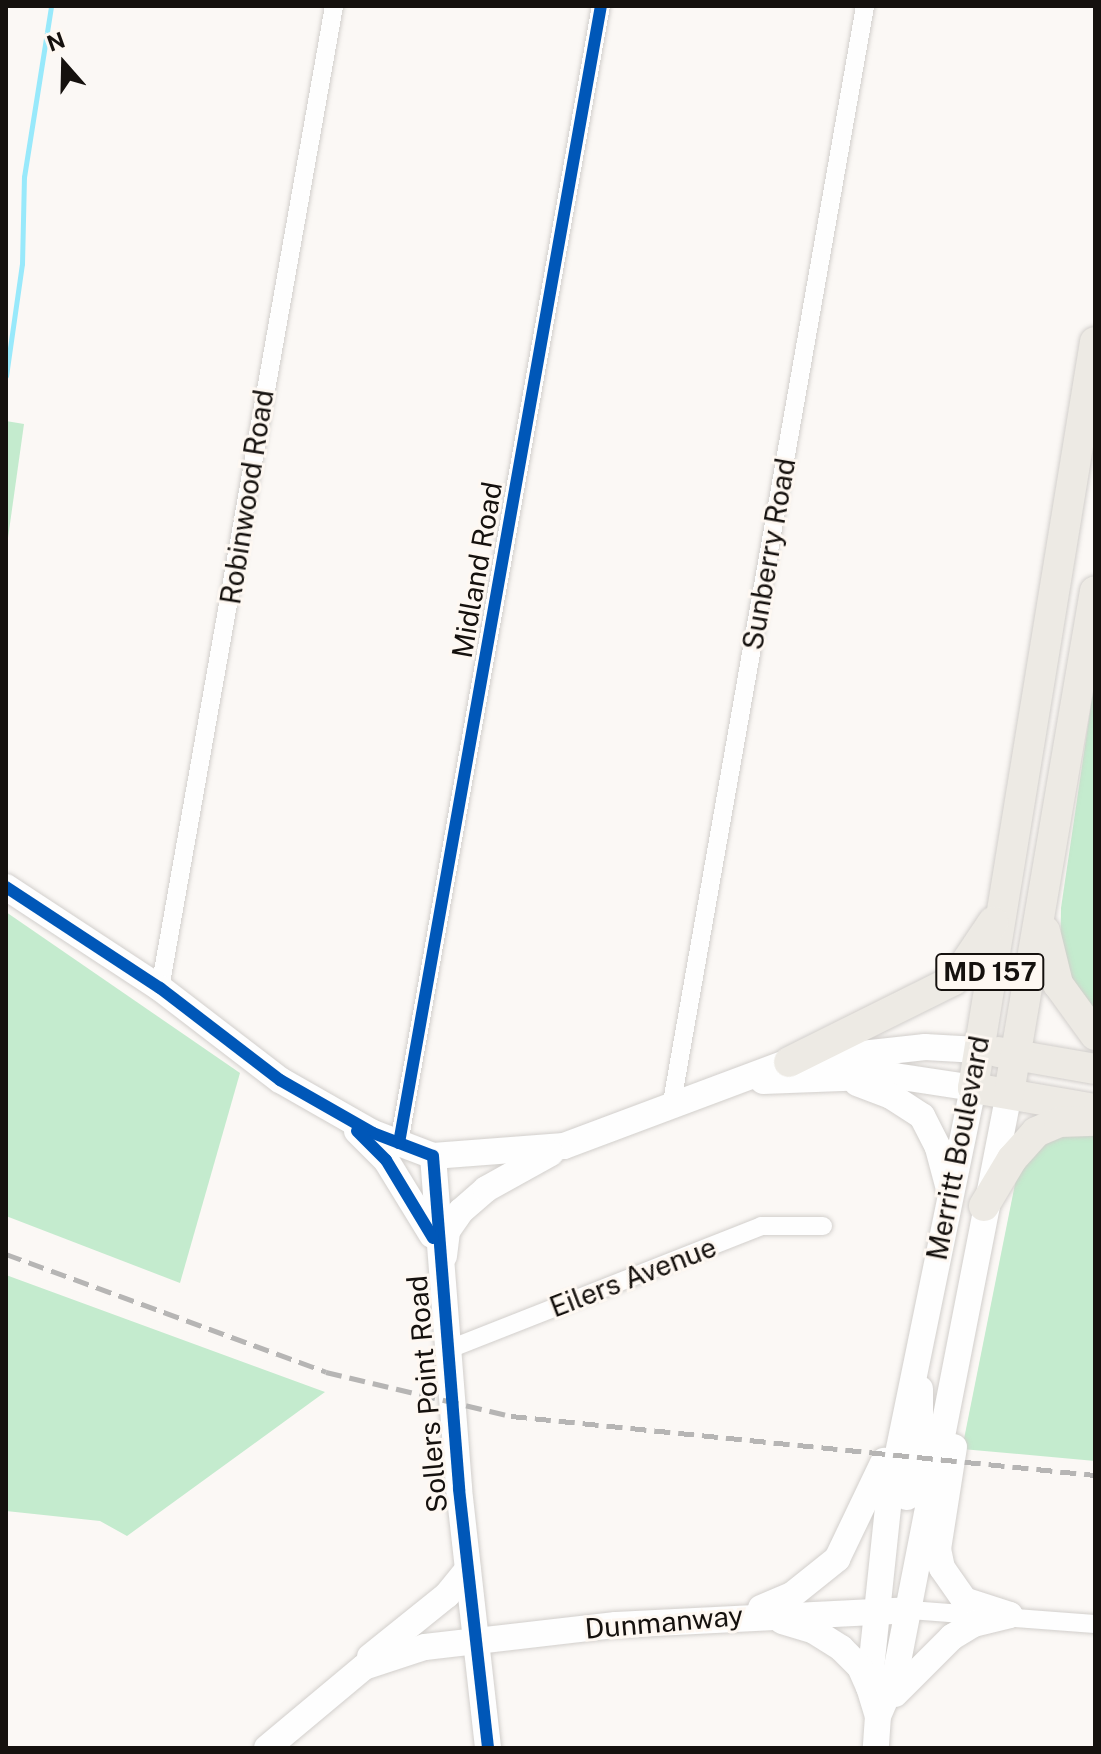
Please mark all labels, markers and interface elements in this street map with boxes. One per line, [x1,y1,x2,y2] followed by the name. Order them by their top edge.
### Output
[24,24,104,104] north arrow
[43,26,68,57] text: N
[213,387,281,607] street label: Robinwood Road
[736,455,802,653] street label: Sunberry Road
[445,479,509,661] street label: Midland Road
[934,950,1046,994] road number: MD 157
[920,1033,996,1263] street label: Merritt Boulevard
[545,1230,721,1324] street label: Eilers Avenue
[400,1274,454,1514] street label: Sollers Point Road
[583,1598,745,1646] street label: Dunmanway

